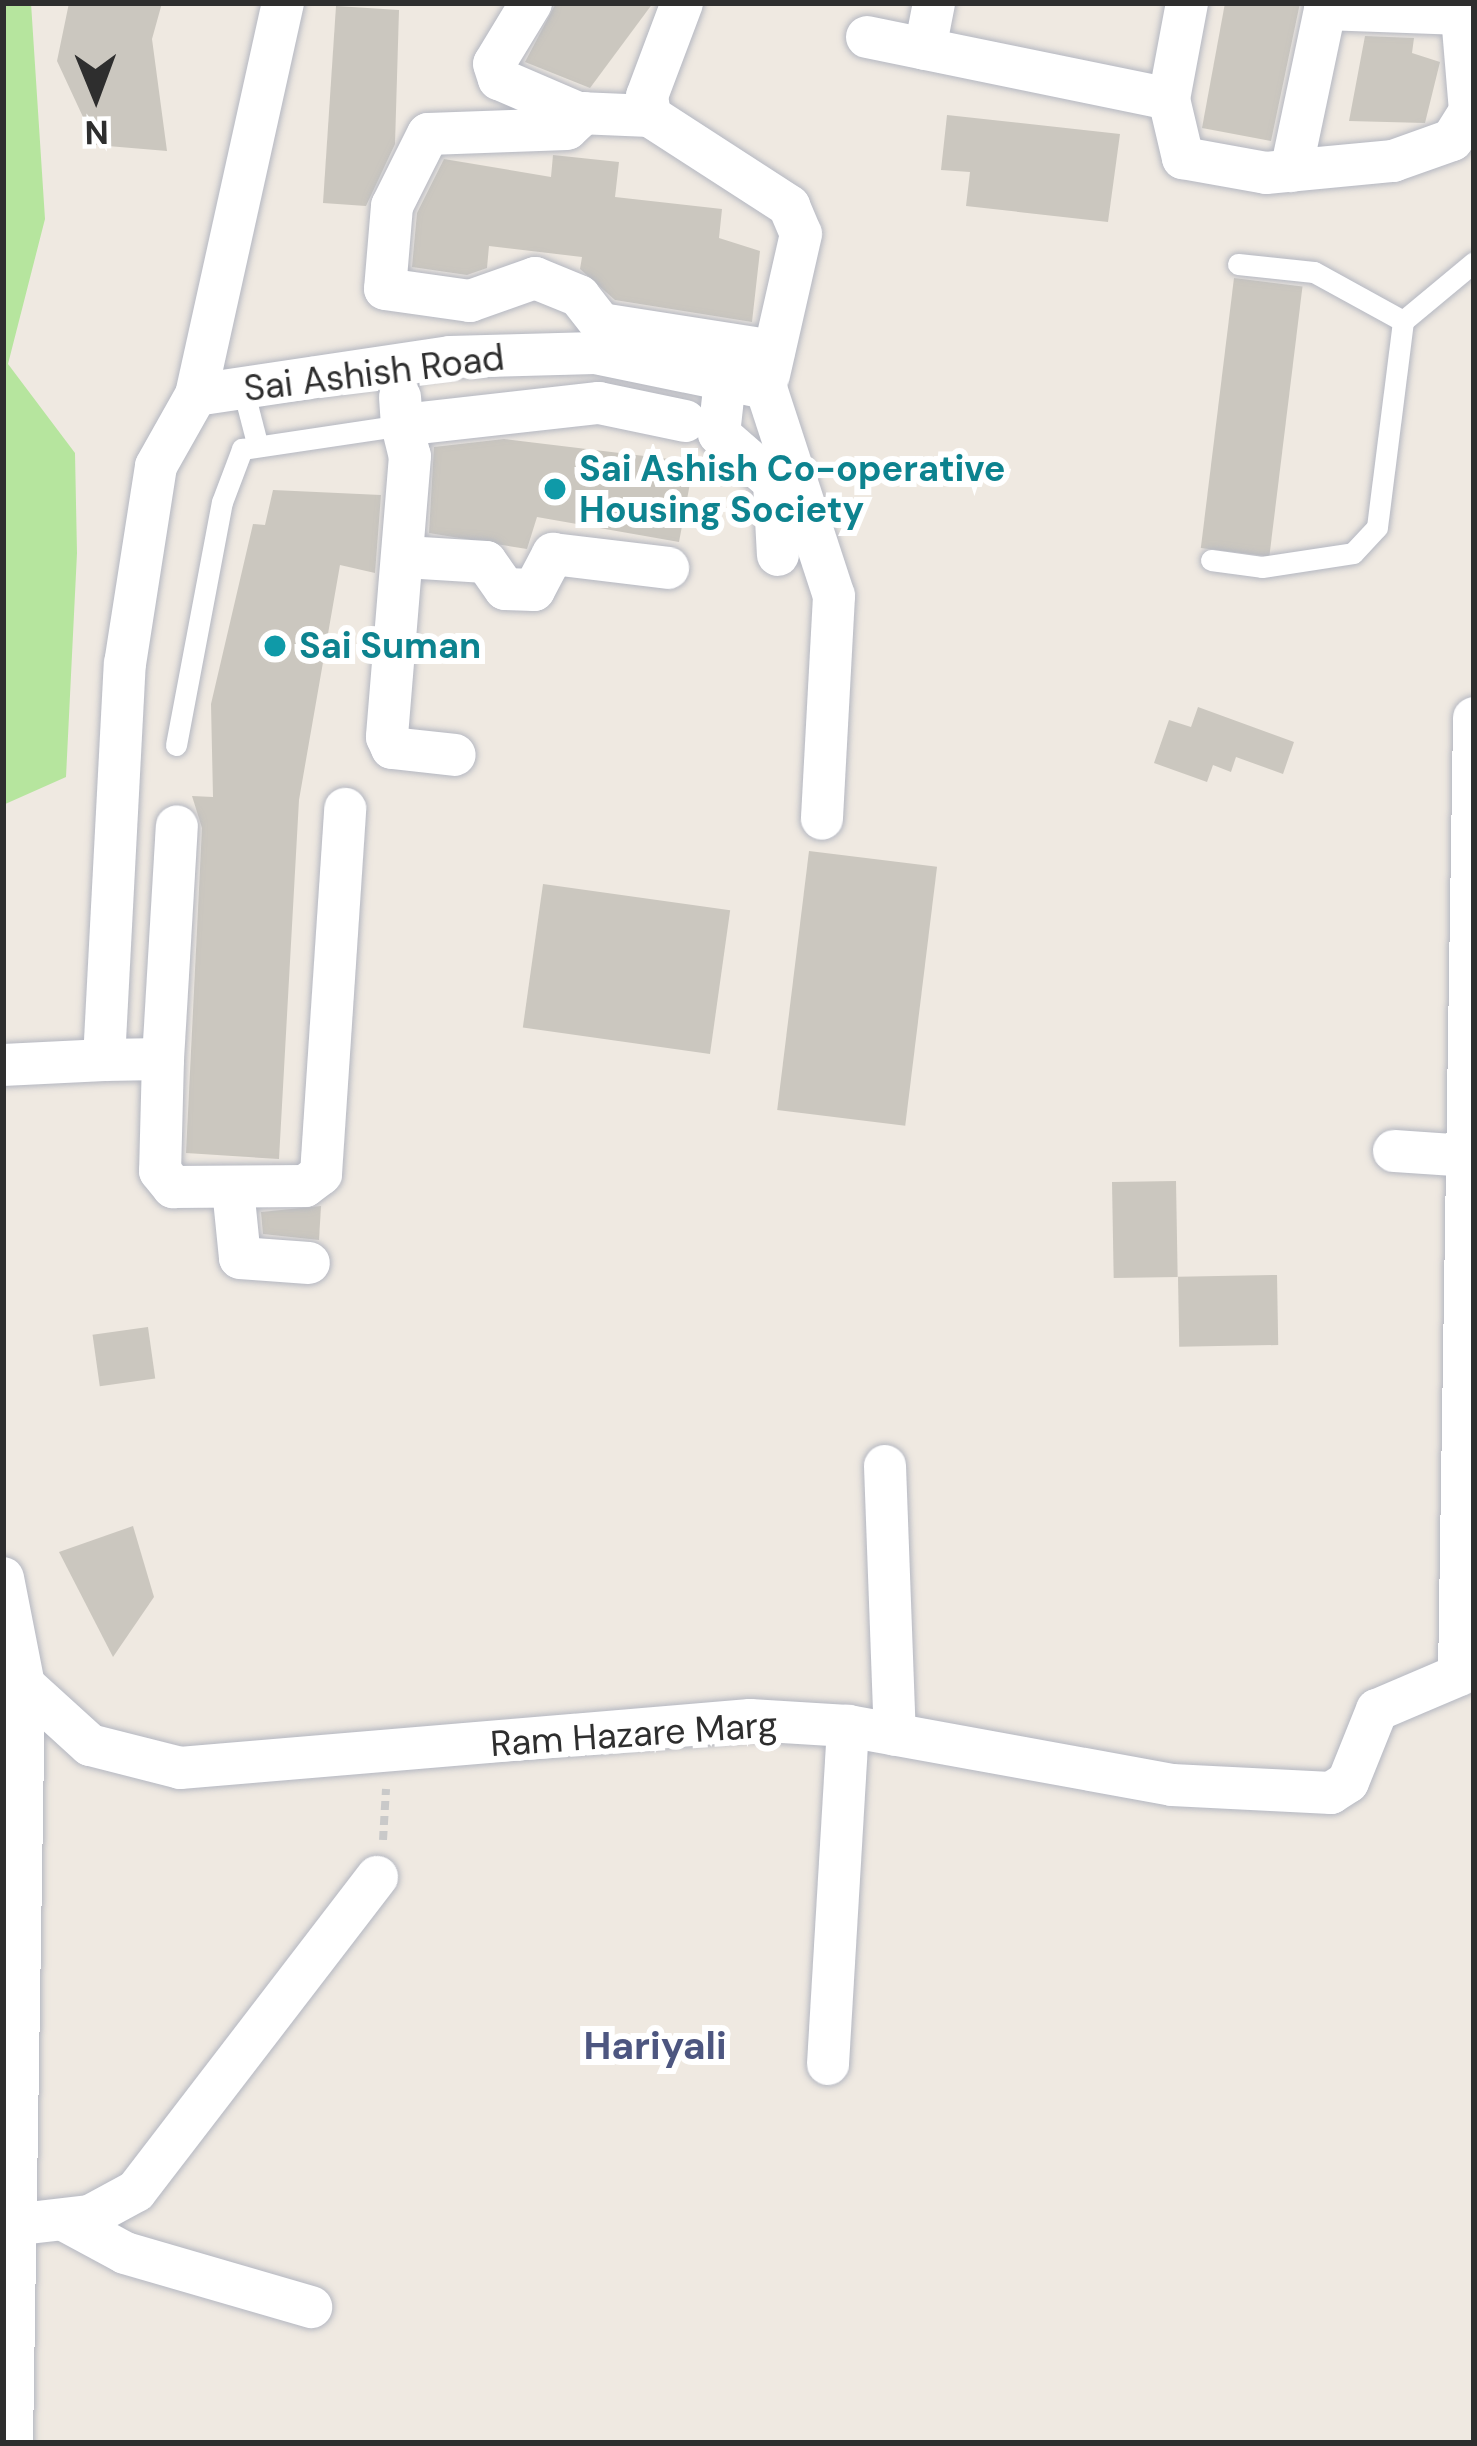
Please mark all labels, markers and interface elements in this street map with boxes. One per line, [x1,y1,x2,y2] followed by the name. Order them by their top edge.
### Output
[36,36,156,156] north arrow
[84,111,109,154] text: N
[241,336,507,410] street label: Sai Ashish Road
[579,446,1006,531] place label: Sai Ashish Co-operative Housing Society
[542,476,568,502] marker: Sai Ashish Co-operative Housing Society
[299,624,481,668] place label: Sai Suman
[262,633,288,659] marker: Sai Suman
[489,1702,779,1766] street label: Ram Hazare Marg
[583,2023,727,2069] district label: Hariyali

